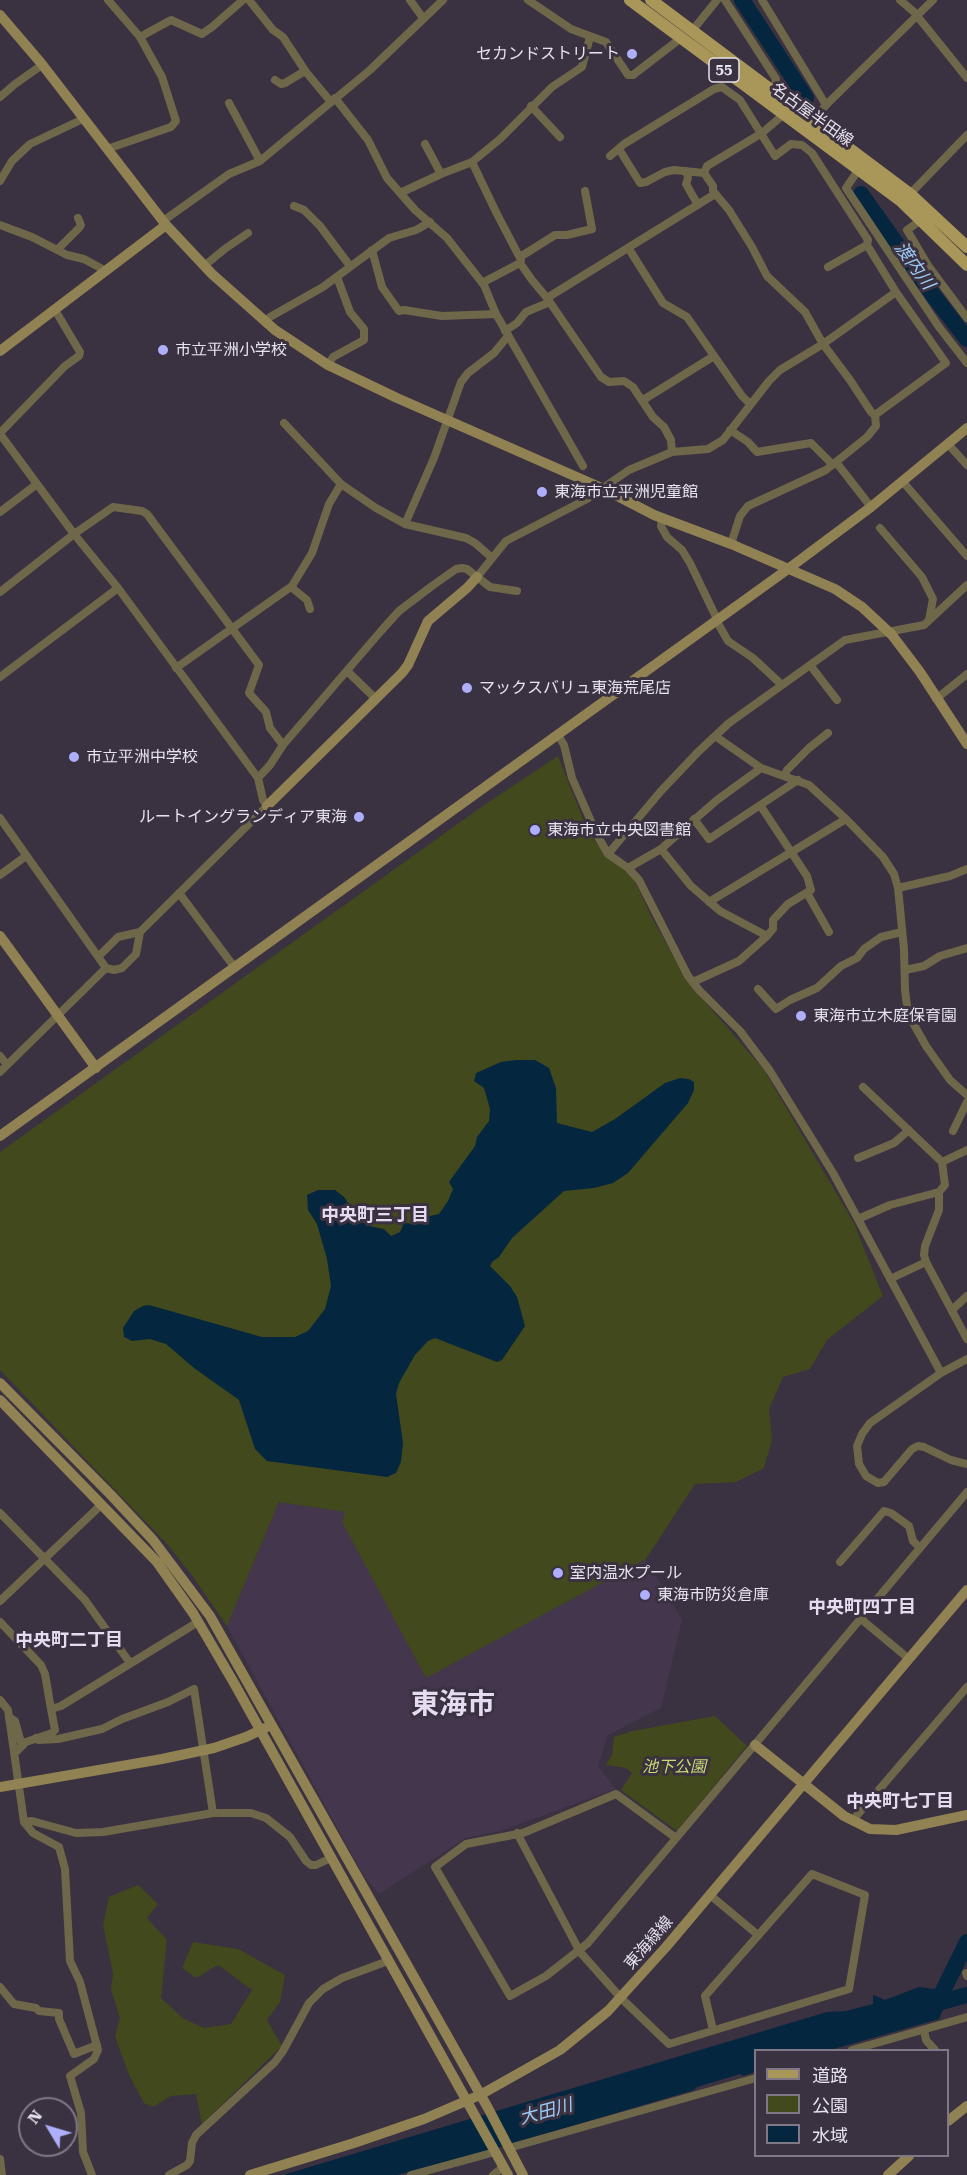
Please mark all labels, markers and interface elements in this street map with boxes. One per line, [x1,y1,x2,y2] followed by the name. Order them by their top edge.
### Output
[476,44,620,64] place label: セカンドストリート
[625,47,639,61] marker: セカンドストリート
[709,58,739,82] road number: 55
[768,79,856,151] street label: 名古屋半田線
[889,238,939,294] water label: 渡内川
[175,340,287,360] place label: 市立平洲小学校
[156,343,170,357] marker: 市立平洲小学校
[554,482,698,502] place label: 東海市立平洲児童館
[535,485,549,499] marker: 東海市立平洲児童館
[479,678,671,698] place label: マックスバリュ東海荒尾店
[460,681,474,695] marker: マックスバリュ東海荒尾店
[86,747,198,767] place label: 市立平洲中学校
[67,750,81,764] marker: 市立平洲中学校
[139,807,347,827] place label: ルートイングランディア東海
[352,810,366,824] marker: ルートイングランディア東海
[547,820,691,840] place label: 東海市立中央図書館
[528,823,542,837] marker: 東海市立中央図書館
[813,1006,957,1026] place label: 東海市立木庭保育園
[794,1009,808,1023] marker: 東海市立木庭保育園
[321,1205,429,1227] district label: 中央町三丁目
[570,1563,682,1583] place label: 室内温水プール
[551,1566,565,1580] marker: 室内温水プール
[657,1585,769,1605] place label: 東海市防災倉庫
[638,1588,652,1602] marker: 東海市防災倉庫
[808,1597,916,1619] district label: 中央町四丁目
[15,1630,123,1652] district label: 中央町二丁目
[411,1688,495,1722] district label: 東海市
[642,1757,706,1777] park label: 池下公園
[846,1791,954,1813] district label: 中央町七丁目
[621,1913,677,1973] street label: 東海緑線
[754,2049,949,2157] legend
[812,2065,848,2086] text: 道路
[517,2095,575,2129] water label: 大田川
[812,2095,848,2116] text: 公園
[18,2097,78,2157] north arrow
[24,2106,46,2128] text: N
[812,2125,848,2146] text: 水域

